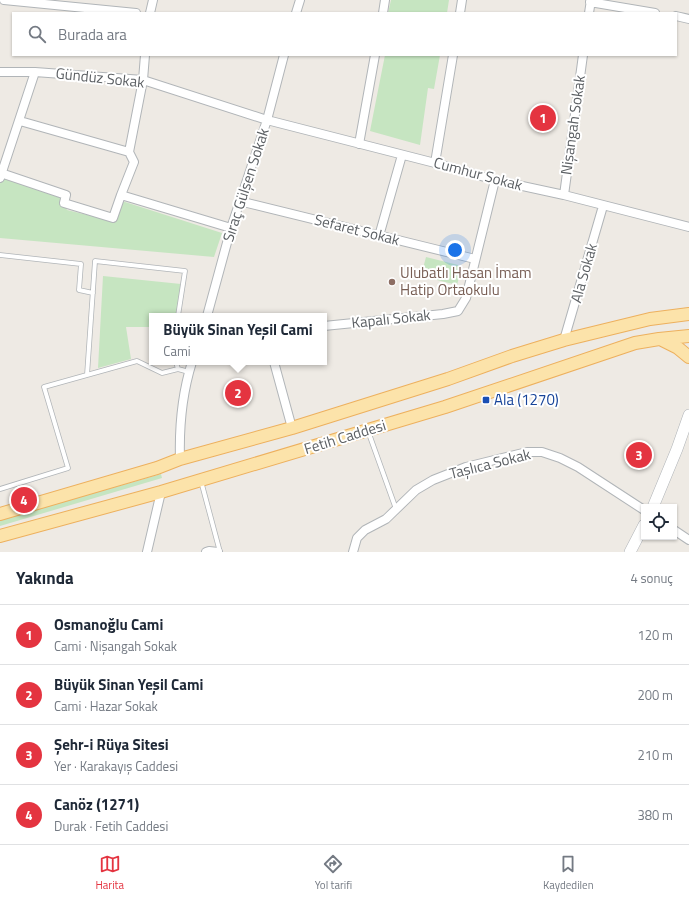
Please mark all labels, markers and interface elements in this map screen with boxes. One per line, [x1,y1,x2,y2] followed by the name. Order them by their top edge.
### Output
[12,12,677,56] search box
[26,23,48,45] icon: search
[58,23,127,46] text: Burada ara
[55,61,146,94] street label: Gündüz Sokak
[554,74,591,176] street label: Nişangah Sokak
[530,103,556,133] pin: 1
[216,125,275,245] street label: Sıraç Gülşen Sokak
[431,151,525,196] street label: Cumhur Sokak
[312,208,402,251] street label: Sefaret Sokak
[445,240,465,260] your location
[564,240,603,305] street label: Ala Sokak
[400,261,532,301] place label: Ulubatlı Hasan İmam Hatip Ortaokulu
[387,277,397,287] marker: Ulubatlı Hasan İmam Hatip Ortaokulu
[350,303,432,334] street label: Kapalı Sokak
[149,313,327,365] popup
[163,318,313,341] text: Büyük Sinan Yeşil Cami
[163,341,191,361] text: Cami
[225,378,251,408] pin: 2
[494,388,559,411] place label: Ala (1270)
[481,395,491,405] marker: Ala (1270)
[301,413,389,460] street label: Fetih Caddesi
[626,440,652,470] pin: 3
[447,442,533,485] street label: Taşlıca Sokak
[11,485,37,515] pin: 4
[641,504,677,540] map controls
[641,504,677,540] button: locate
[16,565,74,591] text: Yakında
[630,568,673,588] text: 4 sonuç
[54,613,163,636] text: Osmanoğlu Cami
[25,625,33,645] text: 1
[637,625,673,645] text: 120 m
[54,636,177,656] text: Cami · Nişangah Sokak
[54,673,203,696] text: Büyük Sinan Yeşil Cami
[25,685,33,705] text: 2
[637,685,673,705] text: 200 m
[54,696,158,716] text: Cami · Hazar Sokak
[54,733,169,756] text: Şehr-i Rüya Sitesi
[25,745,33,765] text: 3
[637,745,673,765] text: 210 m
[54,756,178,776] text: Yer · Karakayış Caddesi
[54,793,139,816] text: Canöz (1271)
[25,805,33,825] text: 4
[637,805,673,825] text: 380 m
[54,816,168,836] text: Durak · Fetih Caddesi
[95,853,124,893] tab: Harita
[315,853,352,893] tab: Yol tarifi
[543,853,594,893] tab: Kaydedilen

